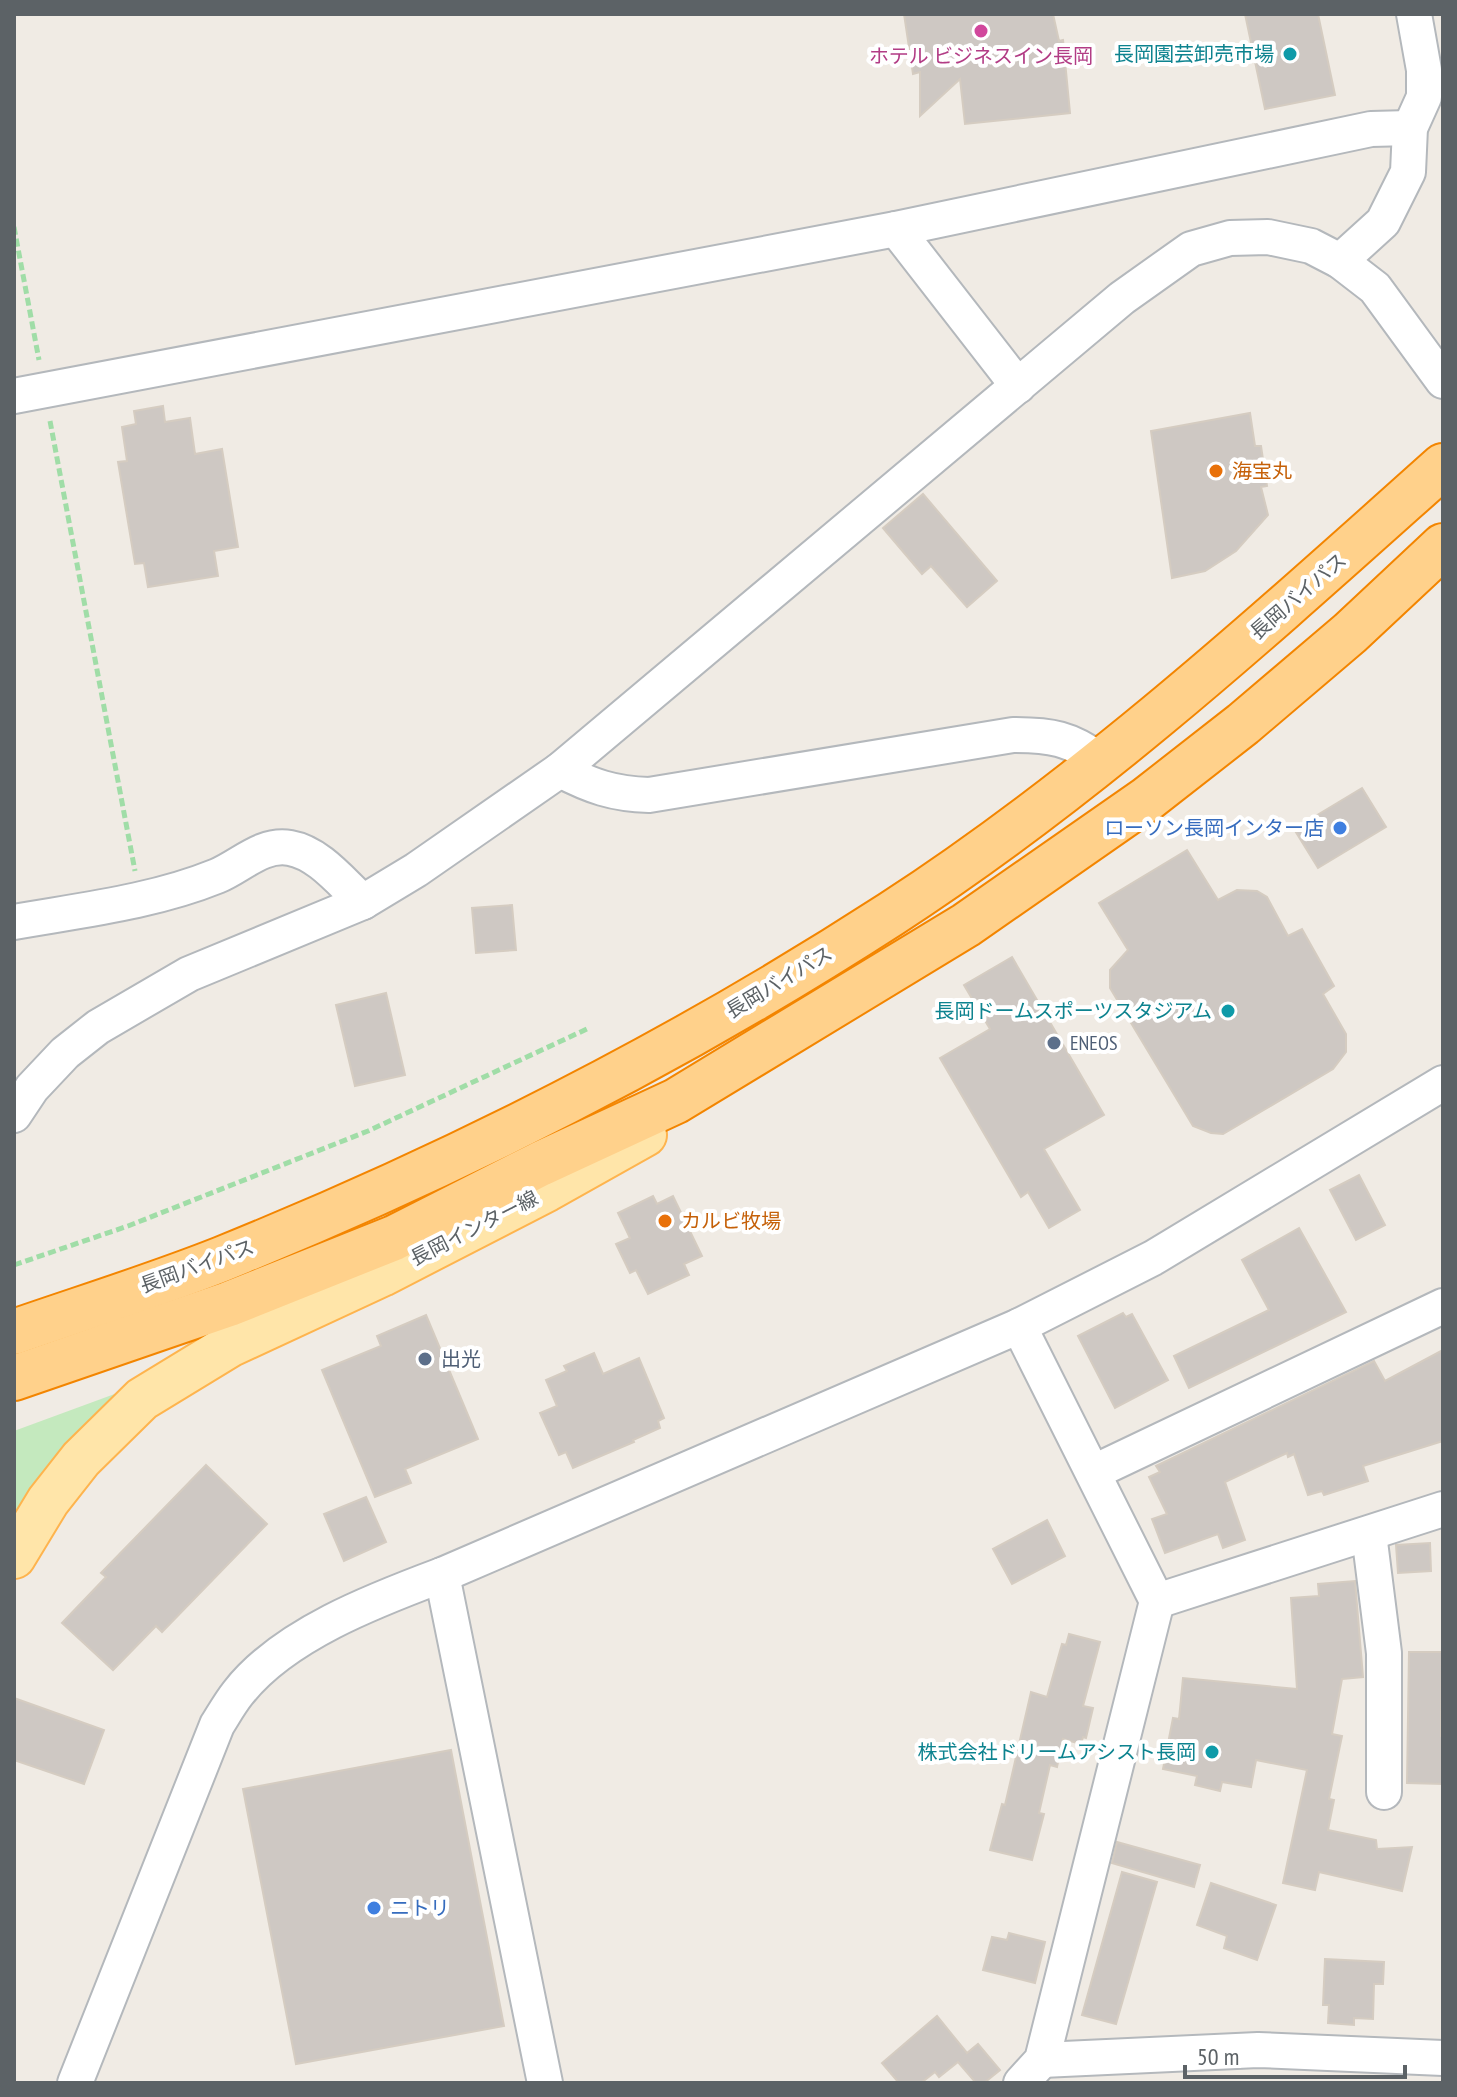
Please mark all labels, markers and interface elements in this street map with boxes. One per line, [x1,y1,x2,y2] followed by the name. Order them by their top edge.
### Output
[972,22,990,40] marker: ホテル ビジネスイン長岡
[1114,41,1274,67] place label: 長岡園芸卸売市場
[869,43,1093,69] place label: ホテル ビジネスイン長岡
[1281,45,1299,63] marker: 長岡園芸卸売市場
[1232,458,1292,484] place label: 海宝丸
[1207,462,1225,480] marker: 海宝丸
[1244,547,1352,645] street label: 長岡バイパス
[1104,815,1324,841] place label: ローソン長岡インター店
[1331,819,1349,837] marker: ローソン長岡インター店
[721,940,837,1024] street label: 長岡バイパス
[934,998,1212,1024] place label: 長岡ドームスポーツスタジアム
[1219,1002,1237,1020] marker: 長岡ドームスポーツスタジアム
[1070,1030,1117,1056] place label: ENEOS
[1045,1034,1063,1052] marker: ENEOS
[406,1185,542,1271] street label: 長岡インター線
[681,1208,781,1234] place label: カルビ牧場
[656,1212,674,1230] marker: カルビ牧場
[136,1233,258,1299] street label: 長岡バイパス
[441,1346,481,1372] place label: 出光
[416,1350,434,1368] marker: 出光
[917,1739,1196,1765] place label: 株式会社ドリームアシスト長岡
[1203,1743,1221,1761] marker: 株式会社ドリームアシスト長岡
[390,1895,450,1921] place label: ニトリ
[365,1899,383,1917] marker: ニトリ
[1185,2029,1405,2079] scale bar
[1197,2041,1239,2072] text: 50 m

